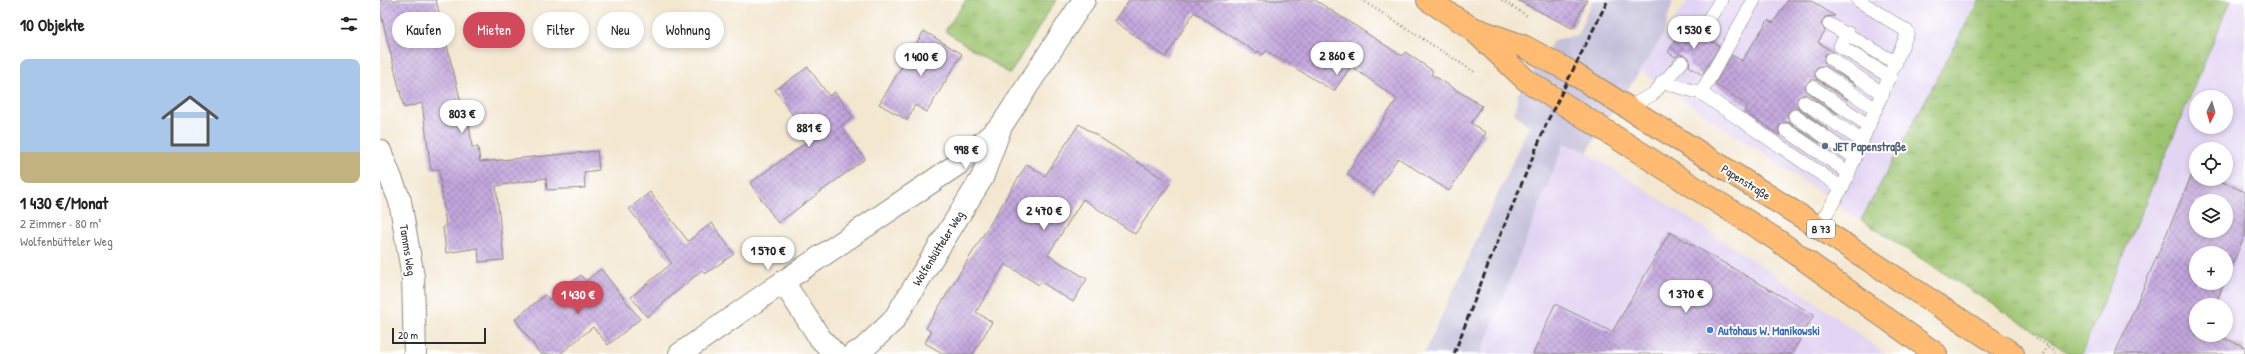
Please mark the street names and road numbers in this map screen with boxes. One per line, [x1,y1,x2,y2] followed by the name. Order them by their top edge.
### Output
[1718,160,1774,204] street label: Papenstraße
[908,207,968,289] street label: Wolfenbütteler Weg
[1807,220,1835,238] road number: B 73
[396,223,420,277] street label: Tamms Weg

